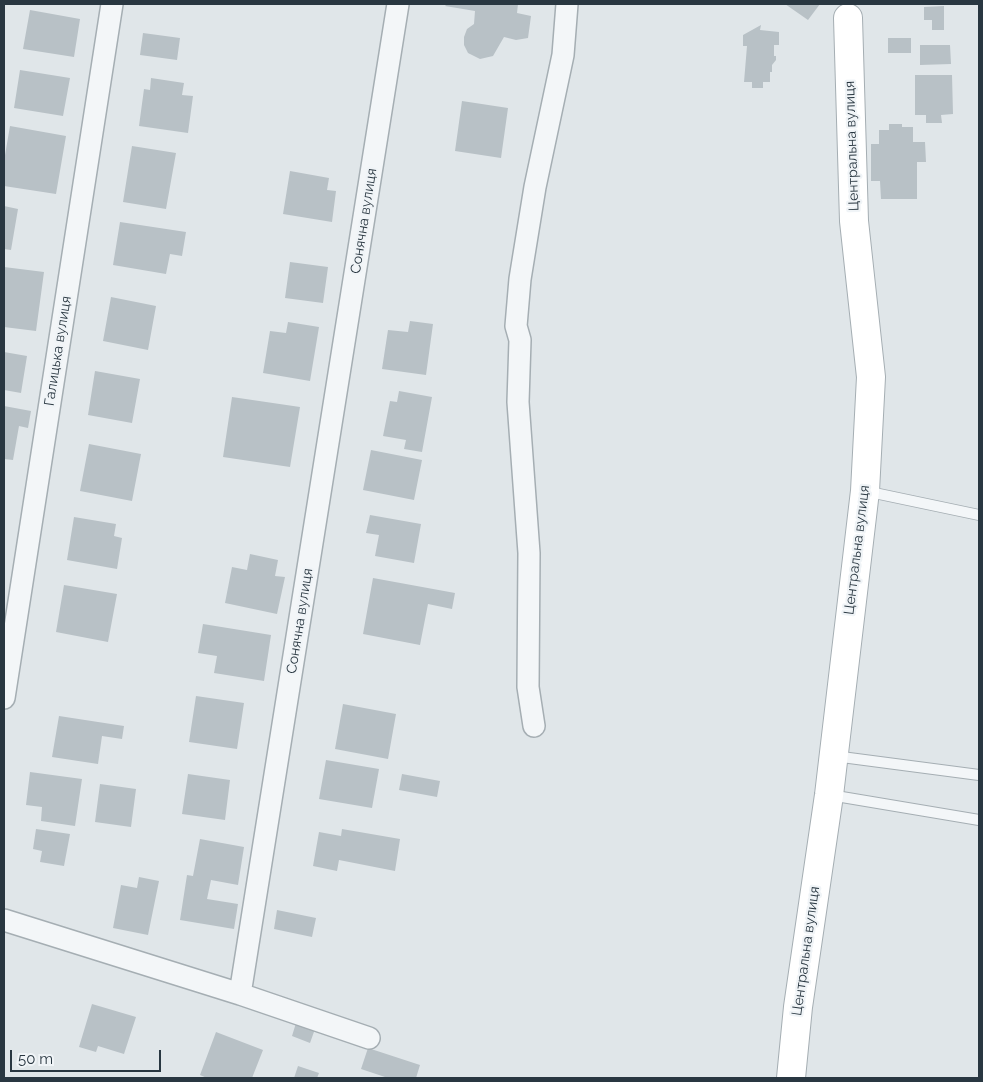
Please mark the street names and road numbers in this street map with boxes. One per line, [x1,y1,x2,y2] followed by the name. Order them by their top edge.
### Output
[841,81,863,211] street label: Центральна вулиця
[347,167,381,275] street label: Сонячна вулиця
[41,295,75,407] street label: Галицька вулиця
[841,484,873,616] street label: Центральна вулиця
[283,567,317,675] street label: Сонячна вулиця
[789,885,823,1017] street label: Центральна вулиця

